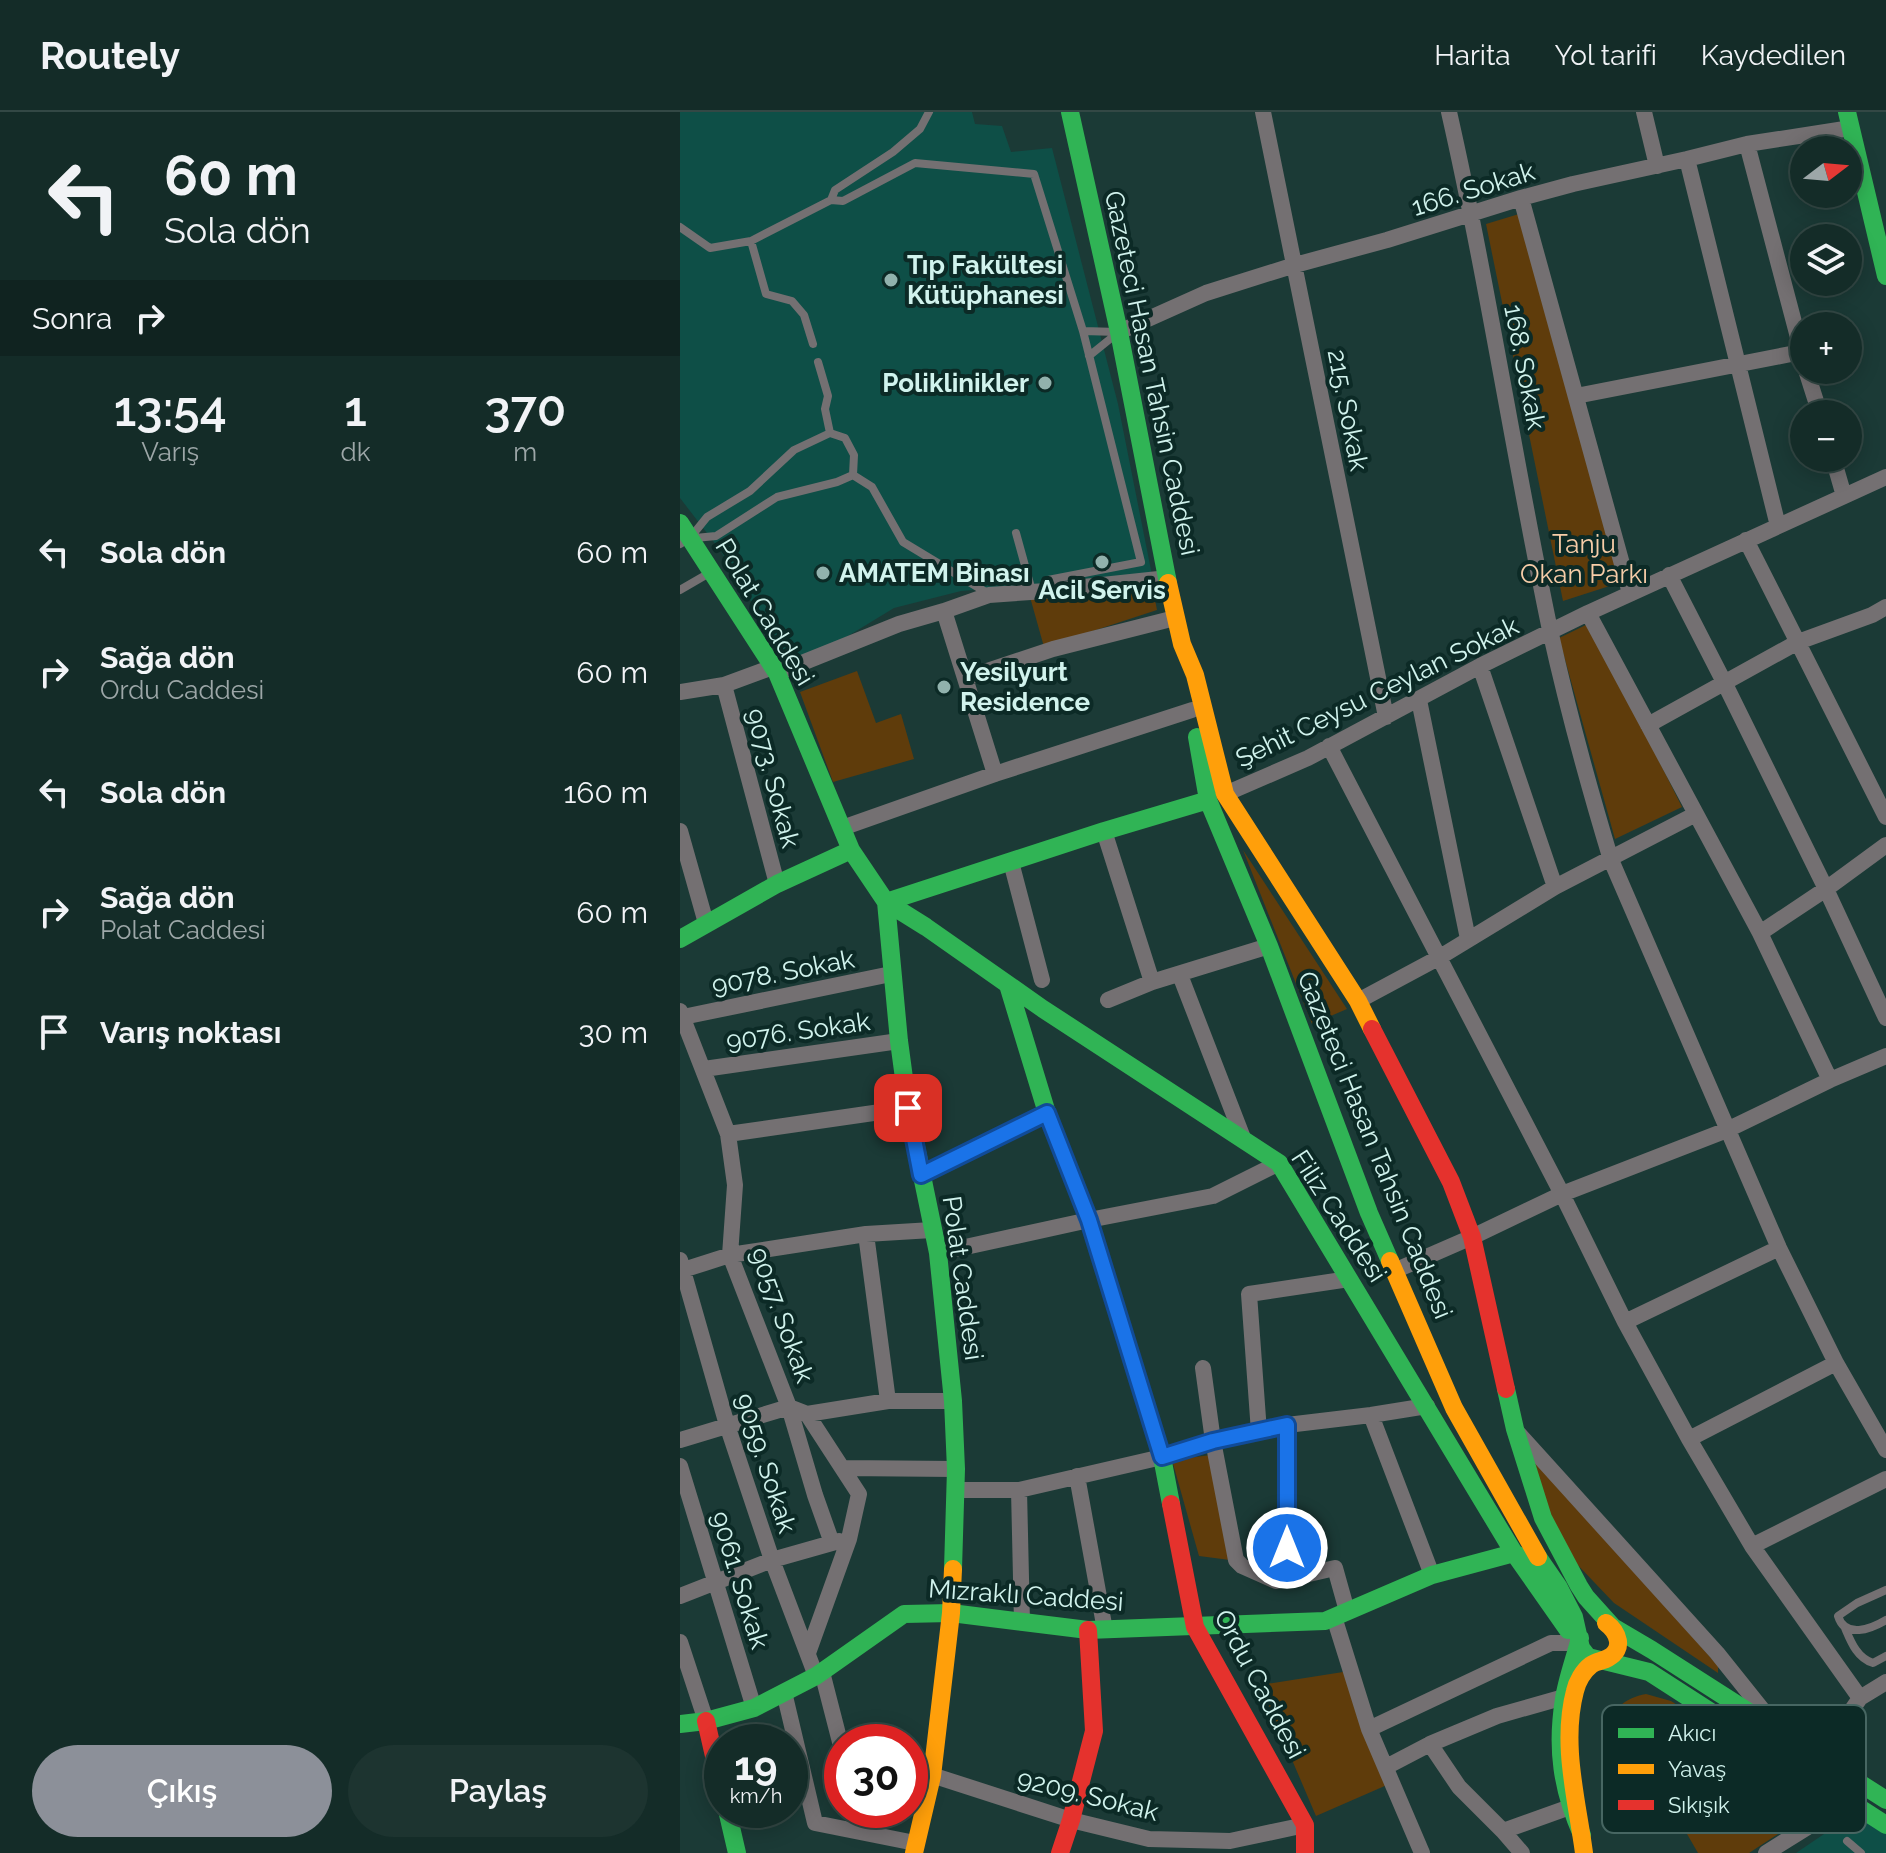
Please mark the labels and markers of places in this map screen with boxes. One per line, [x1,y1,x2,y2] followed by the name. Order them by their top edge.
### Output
[907,250,1064,310] place label: Tıp Fakültesi Kütüphanesi
[882,271,900,289] marker: Tıp Fakültesi Kütüphanesi
[882,368,1029,398] place label: Poliklinikler
[1036,374,1054,392] marker: Poliklinikler
[1093,553,1111,571] marker: Acil Servis
[839,558,1030,588] place label: AMATEM Binası
[814,564,832,582] marker: AMATEM Binası
[1038,575,1166,605] place label: Acil Servis
[960,657,1090,717] place label: Yesilyurt Residence
[935,678,953,696] marker: Yesilyurt Residence
[874,1074,942,1142] pin

